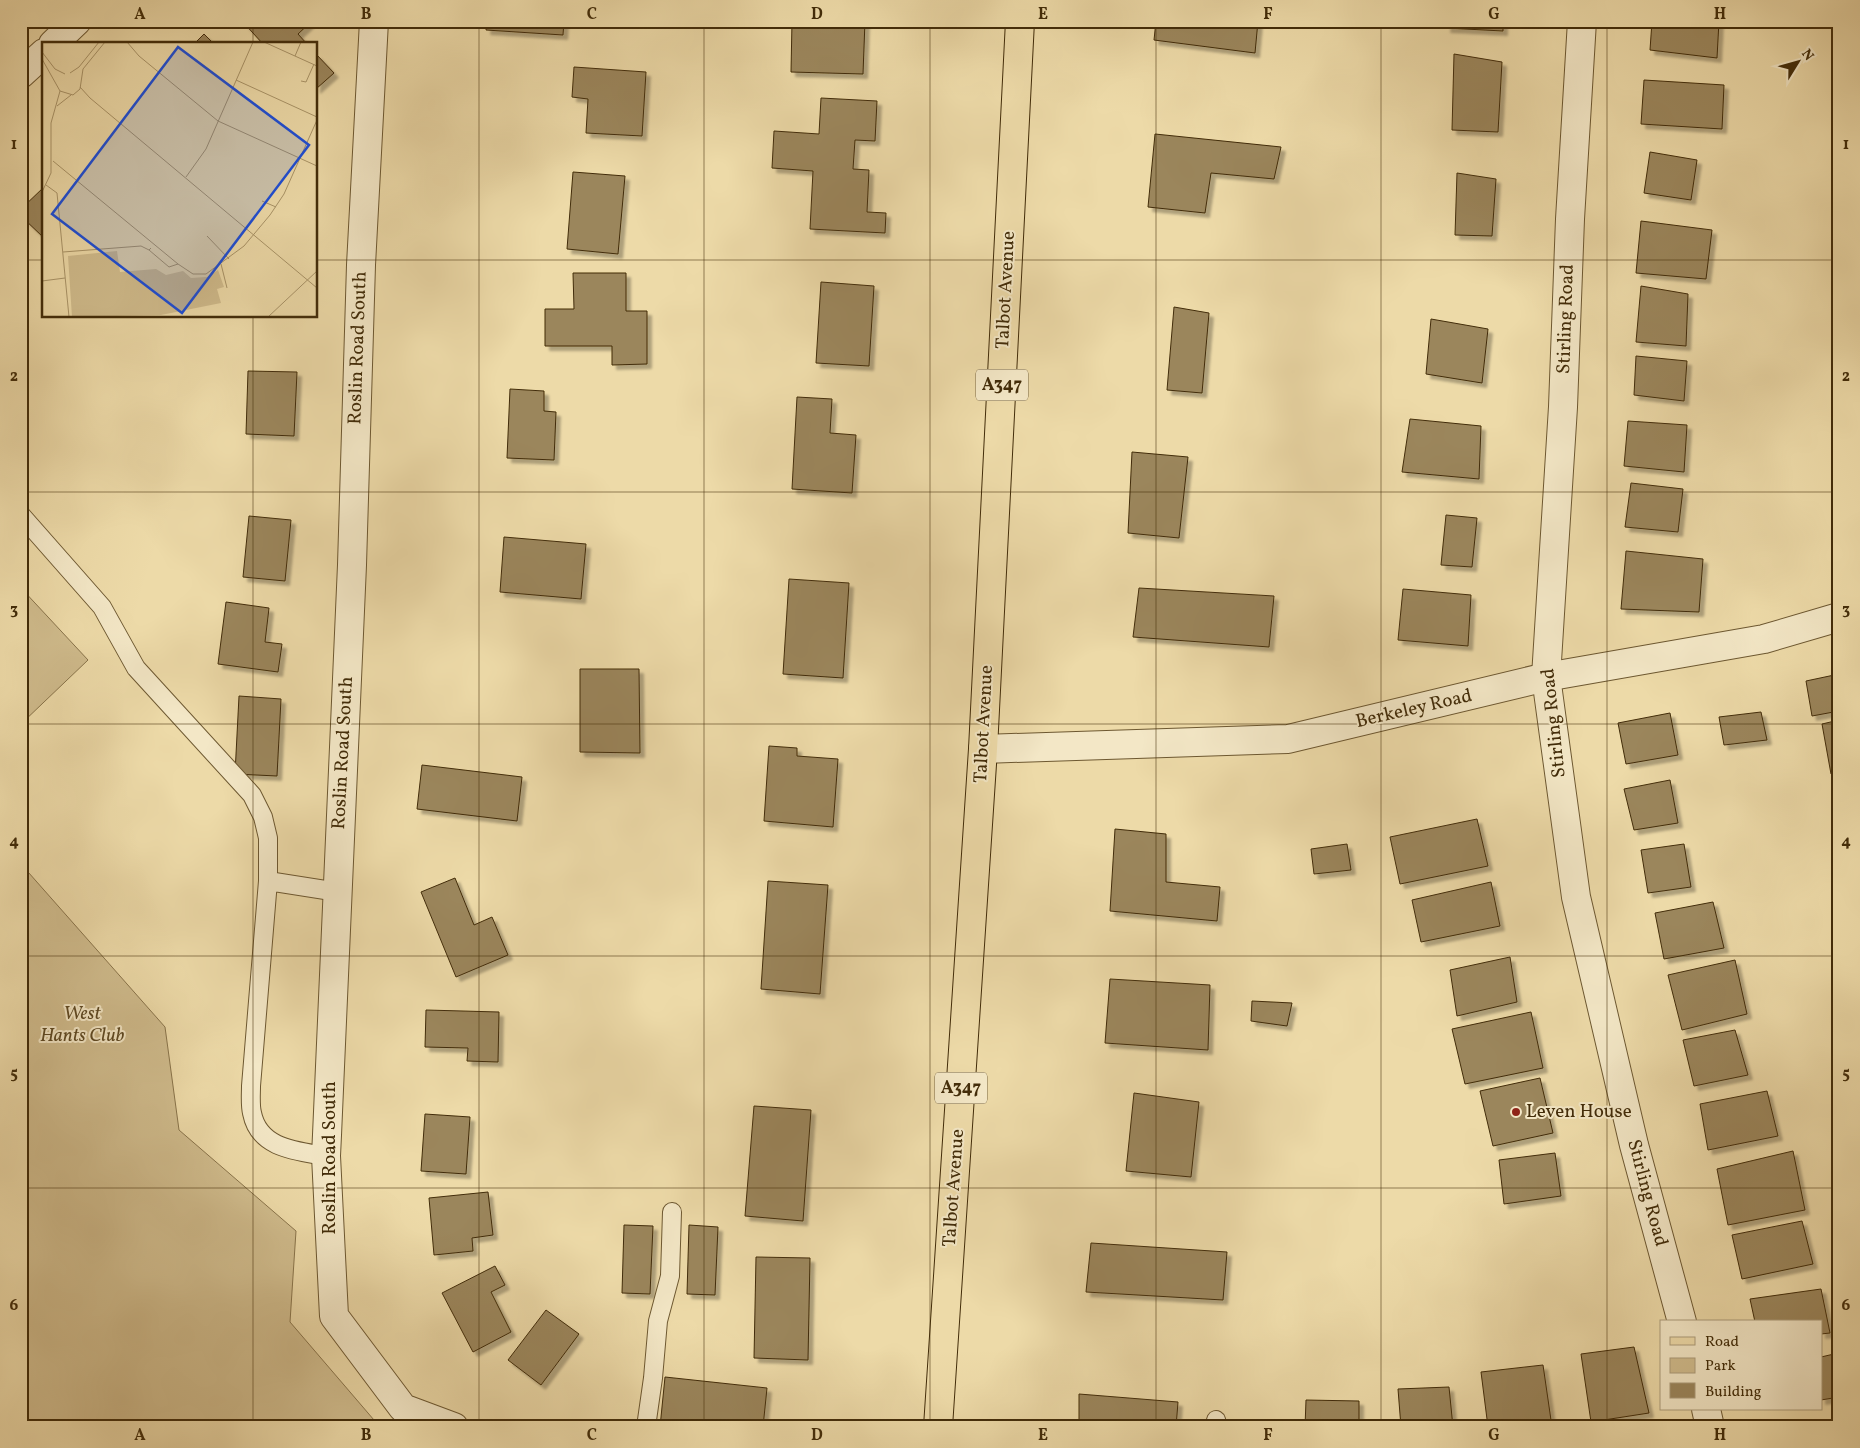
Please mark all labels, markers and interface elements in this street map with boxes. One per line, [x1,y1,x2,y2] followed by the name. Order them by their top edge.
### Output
[134,4,146,26] text: A
[361,4,372,26] text: B
[587,4,597,26] text: C
[811,4,823,26] text: D
[1038,4,1048,26] text: E
[1263,4,1273,26] text: F
[1488,4,1500,26] text: G
[1714,4,1726,26] text: H
[1772,38,1822,88] north arrow
[42,42,318,318] inset map
[1797,45,1818,65] text: N
[11,134,17,156] text: 1
[1843,134,1849,156] text: 1
[990,230,1022,350] street label: Talbot Avenue
[1551,264,1581,374] street label: Stirling Road
[342,271,374,425] street label: Roslin Road South
[10,366,18,388] text: 2
[1842,366,1850,388] text: 2
[976,370,1028,400] road number: A347
[10,599,18,621] text: 3
[1842,599,1850,621] text: 3
[968,664,1000,784] street label: Talbot Avenue
[1535,667,1573,779] street label: Stirling Road
[326,676,360,830] street label: Roslin Road South
[1353,683,1475,735] street label: Berkeley Road
[9,831,19,853] text: 4
[1841,831,1851,853] text: 4
[40,1001,125,1049] park label: West Hants Club
[10,1063,18,1085] text: 5
[1842,1063,1850,1085] text: 5
[935,1072,987,1104] road number: A347
[317,1081,343,1235] street label: Roslin Road South
[1526,1099,1632,1125] place label: Leven House
[1510,1106,1522,1118] marker: Leven House
[937,1128,971,1248] street label: Talbot Avenue
[1620,1137,1674,1249] street label: Stirling Road
[10,1295,19,1317] text: 6
[1842,1295,1851,1317] text: 6
[1660,1320,1822,1410] legend
[1705,1332,1739,1353] text: Road
[1705,1356,1736,1377] text: Park
[1705,1382,1762,1403] text: Building
[134,1425,146,1447] text: A
[361,1425,372,1447] text: B
[587,1425,597,1447] text: C
[811,1425,823,1447] text: D
[1038,1425,1048,1447] text: E
[1263,1425,1273,1447] text: F
[1488,1425,1500,1447] text: G
[1714,1425,1726,1447] text: H

